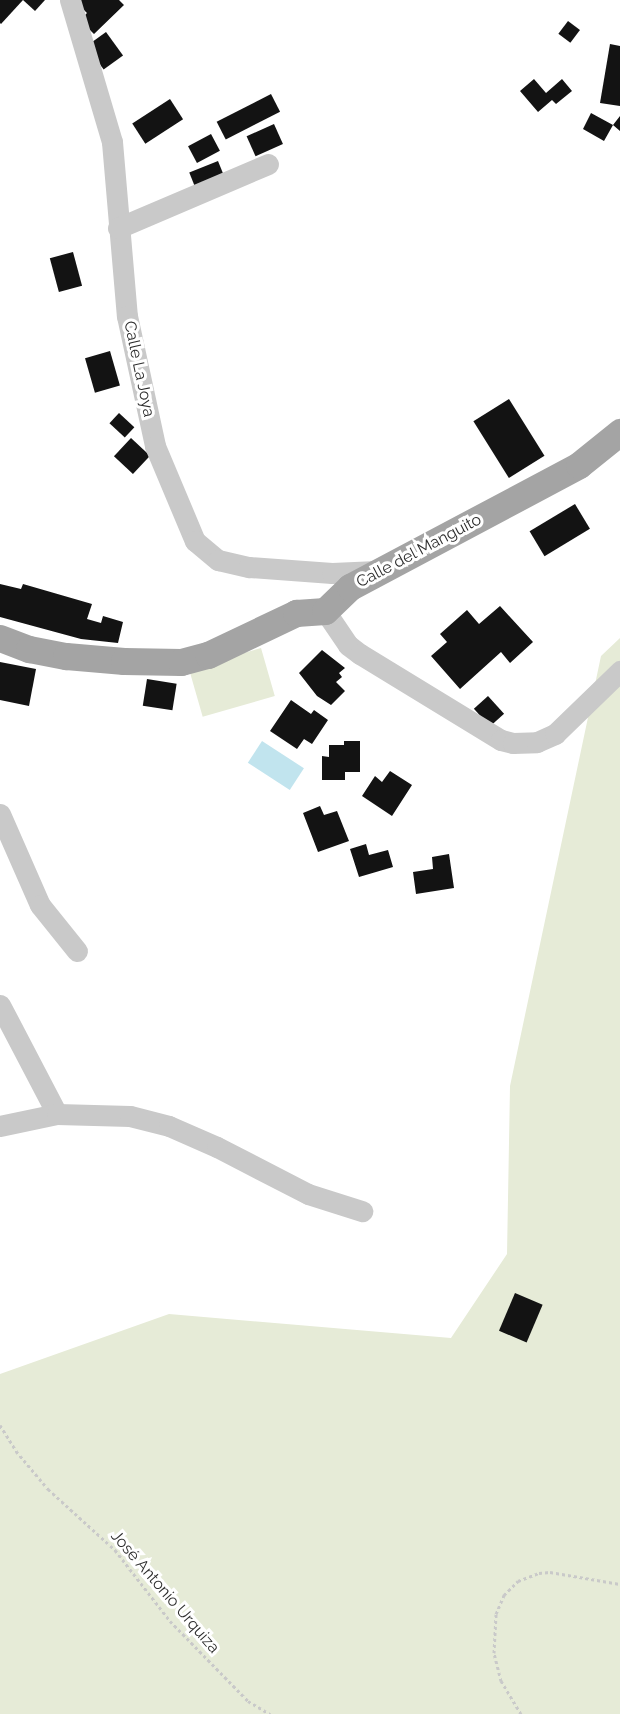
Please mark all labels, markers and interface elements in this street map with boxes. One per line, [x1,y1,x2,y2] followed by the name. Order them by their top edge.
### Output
[119,319,159,419] street label: Calle La Joya
[353,510,485,592] street label: Calle del Manguito
[106,1527,224,1657] street label: José Antonio Urquiza

